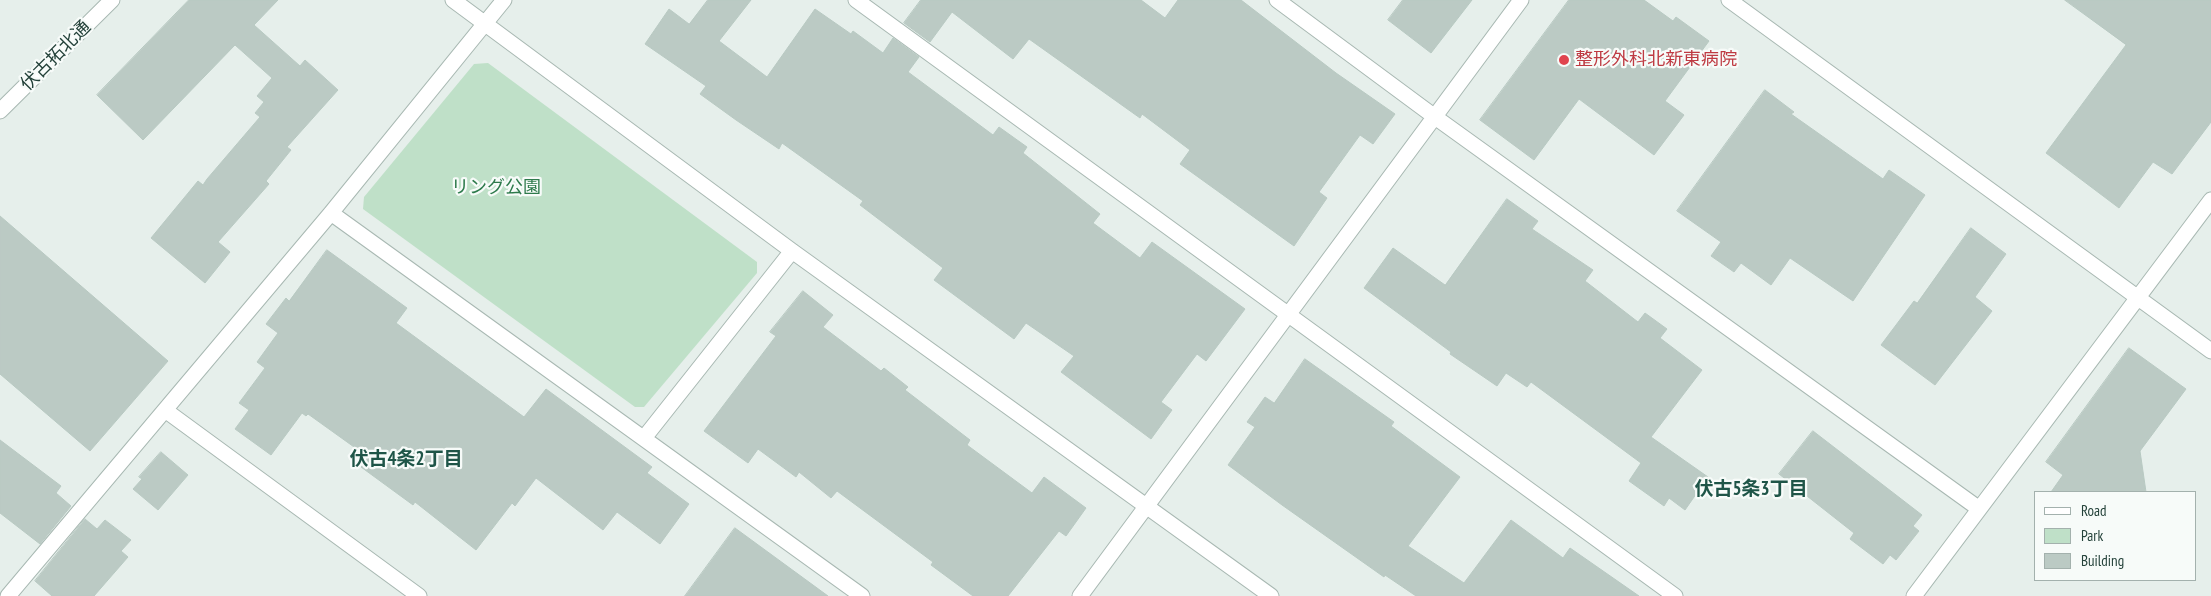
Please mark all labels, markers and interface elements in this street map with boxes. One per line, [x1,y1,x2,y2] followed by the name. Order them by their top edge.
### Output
[17,17,95,95] street label: 伏古拓北通
[1575,49,1737,71] place label: 整形外科北新東病院
[1557,53,1571,67] marker: 整形外科北新東病院
[451,177,541,199] park label: リング公園
[349,449,463,471] district label: 伏古4条2丁目
[1694,479,1808,501] district label: 伏古5条3丁目
[2034,491,2196,581] legend
[2081,501,2107,520] text: Road
[2081,526,2103,545] text: Park
[2081,551,2124,570] text: Building

